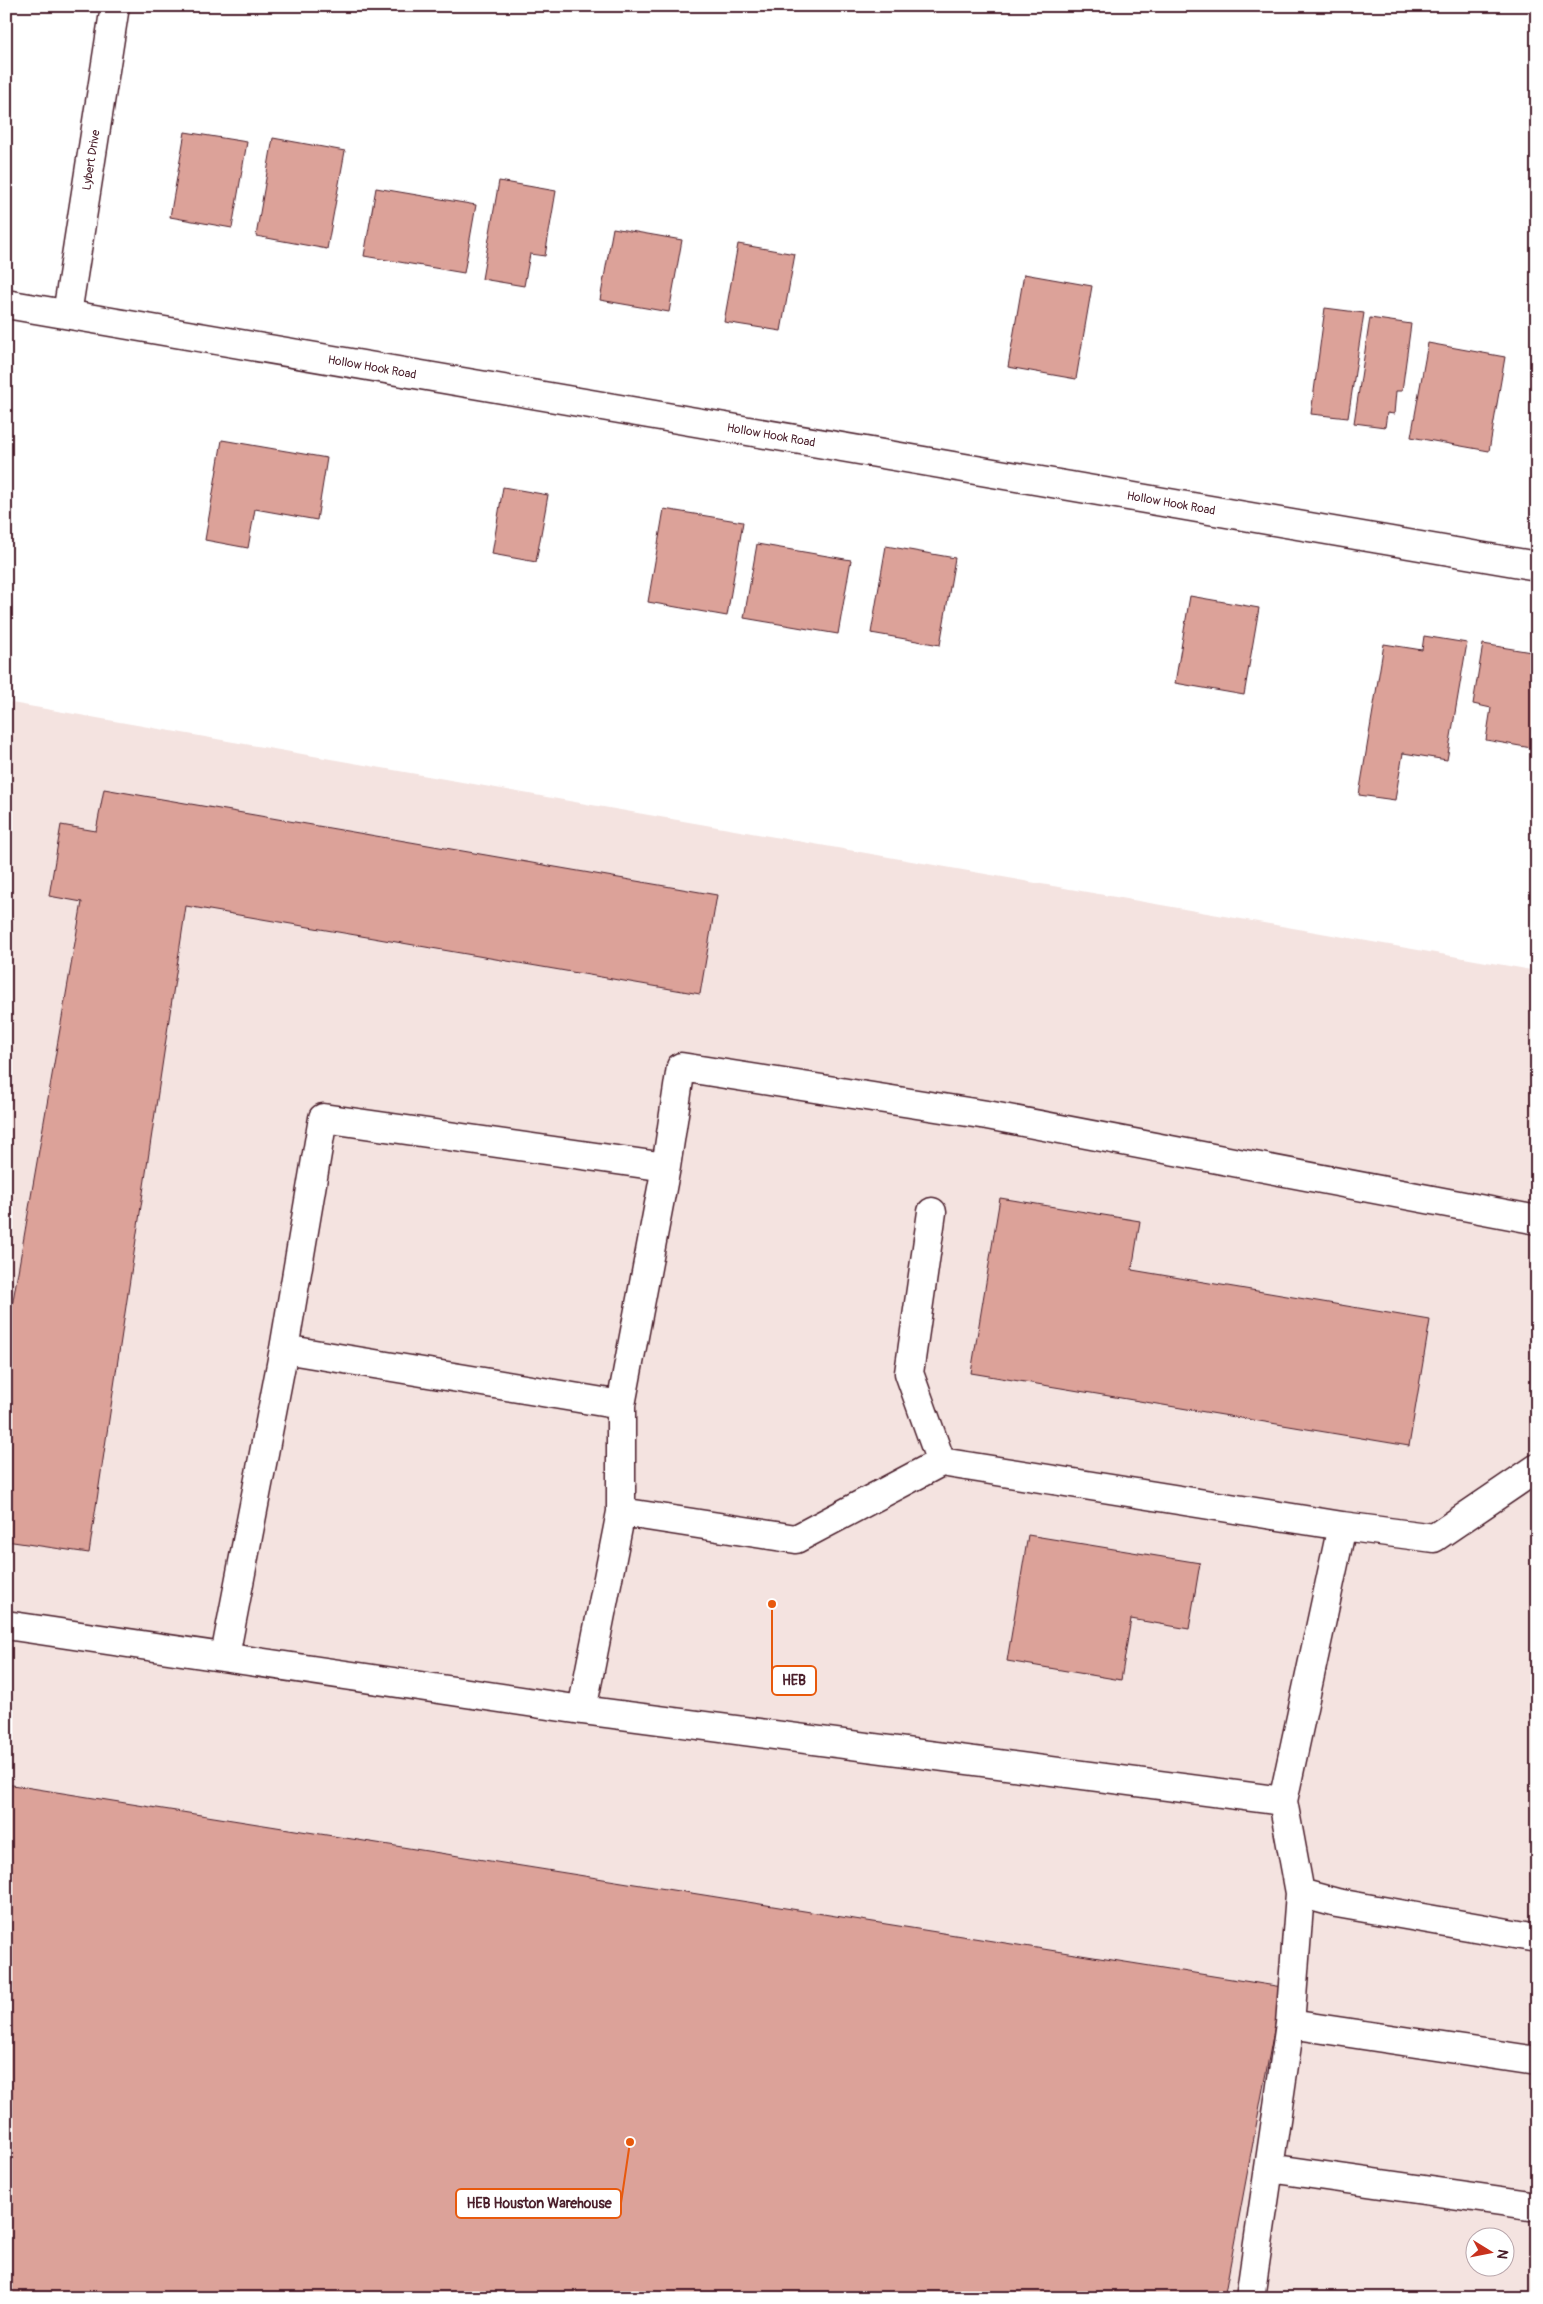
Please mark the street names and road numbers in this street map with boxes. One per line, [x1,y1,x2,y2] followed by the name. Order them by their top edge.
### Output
[79,129,104,191] street label: Lybert Drive
[326,352,418,383] street label: Hollow Hook Road
[725,420,817,451] street label: Hollow Hook Road
[1125,488,1217,519] street label: Hollow Hook Road

